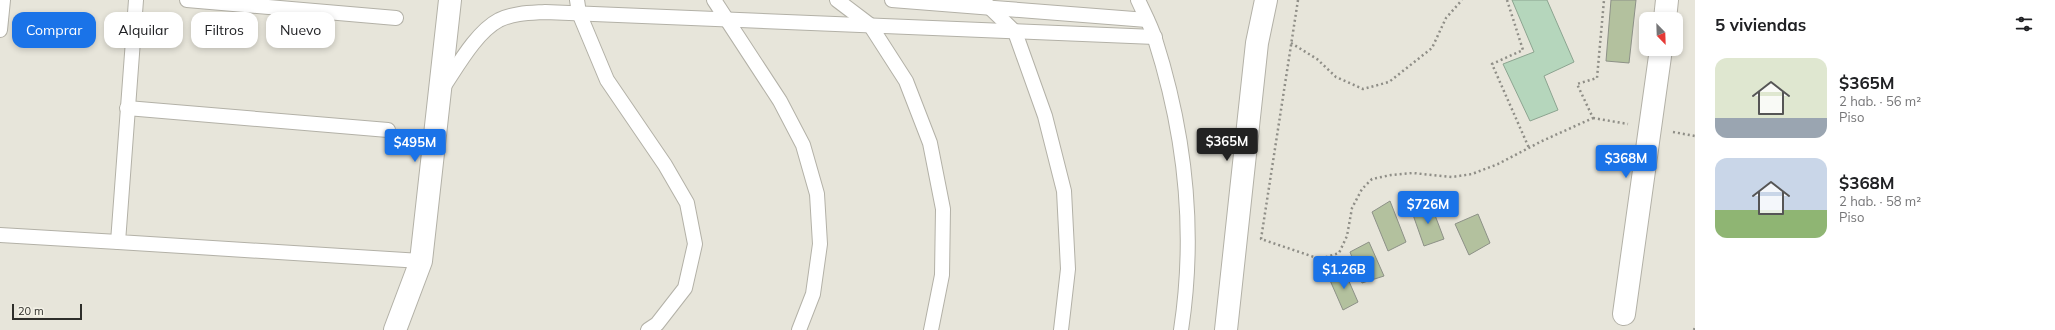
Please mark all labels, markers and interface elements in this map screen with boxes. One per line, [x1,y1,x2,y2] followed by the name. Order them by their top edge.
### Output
[12,12,96,48] chip: Comprar
[104,12,183,48] chip: Alquilar
[191,12,258,48] chip: Filtros
[266,12,335,48] chip: Nuevo
[1639,12,1683,56] north arrow
[1639,12,1683,56] map controls
[2013,13,2035,35] icon: filters
[1715,14,1806,35] text: 5 viviendas
[1839,72,1895,93] text: $365M
[1747,74,1795,122] icon: home
[1839,93,1921,109] text: 2 hab. · 56 m²
[1839,109,1864,125] text: Piso
[1199,128,1255,162] pin: $365M
[387,129,443,163] pin: $495M
[1206,133,1248,149] text: $365M
[394,134,436,150] text: $495M
[1598,145,1654,179] pin: $368M
[1605,150,1647,166] text: $368M
[1839,172,1895,193] text: $368M
[1747,174,1795,222] icon: home
[1400,191,1456,225] pin: $726M
[1839,193,1921,209] text: 2 hab. · 58 m²
[1407,196,1449,212] text: $726M
[1839,209,1864,225] text: Piso
[1311,256,1377,290] pin: $1.26B
[1322,261,1366,277] text: $1.26B
[12,302,82,321] scale bar
[18,304,44,318] text: 20 m

